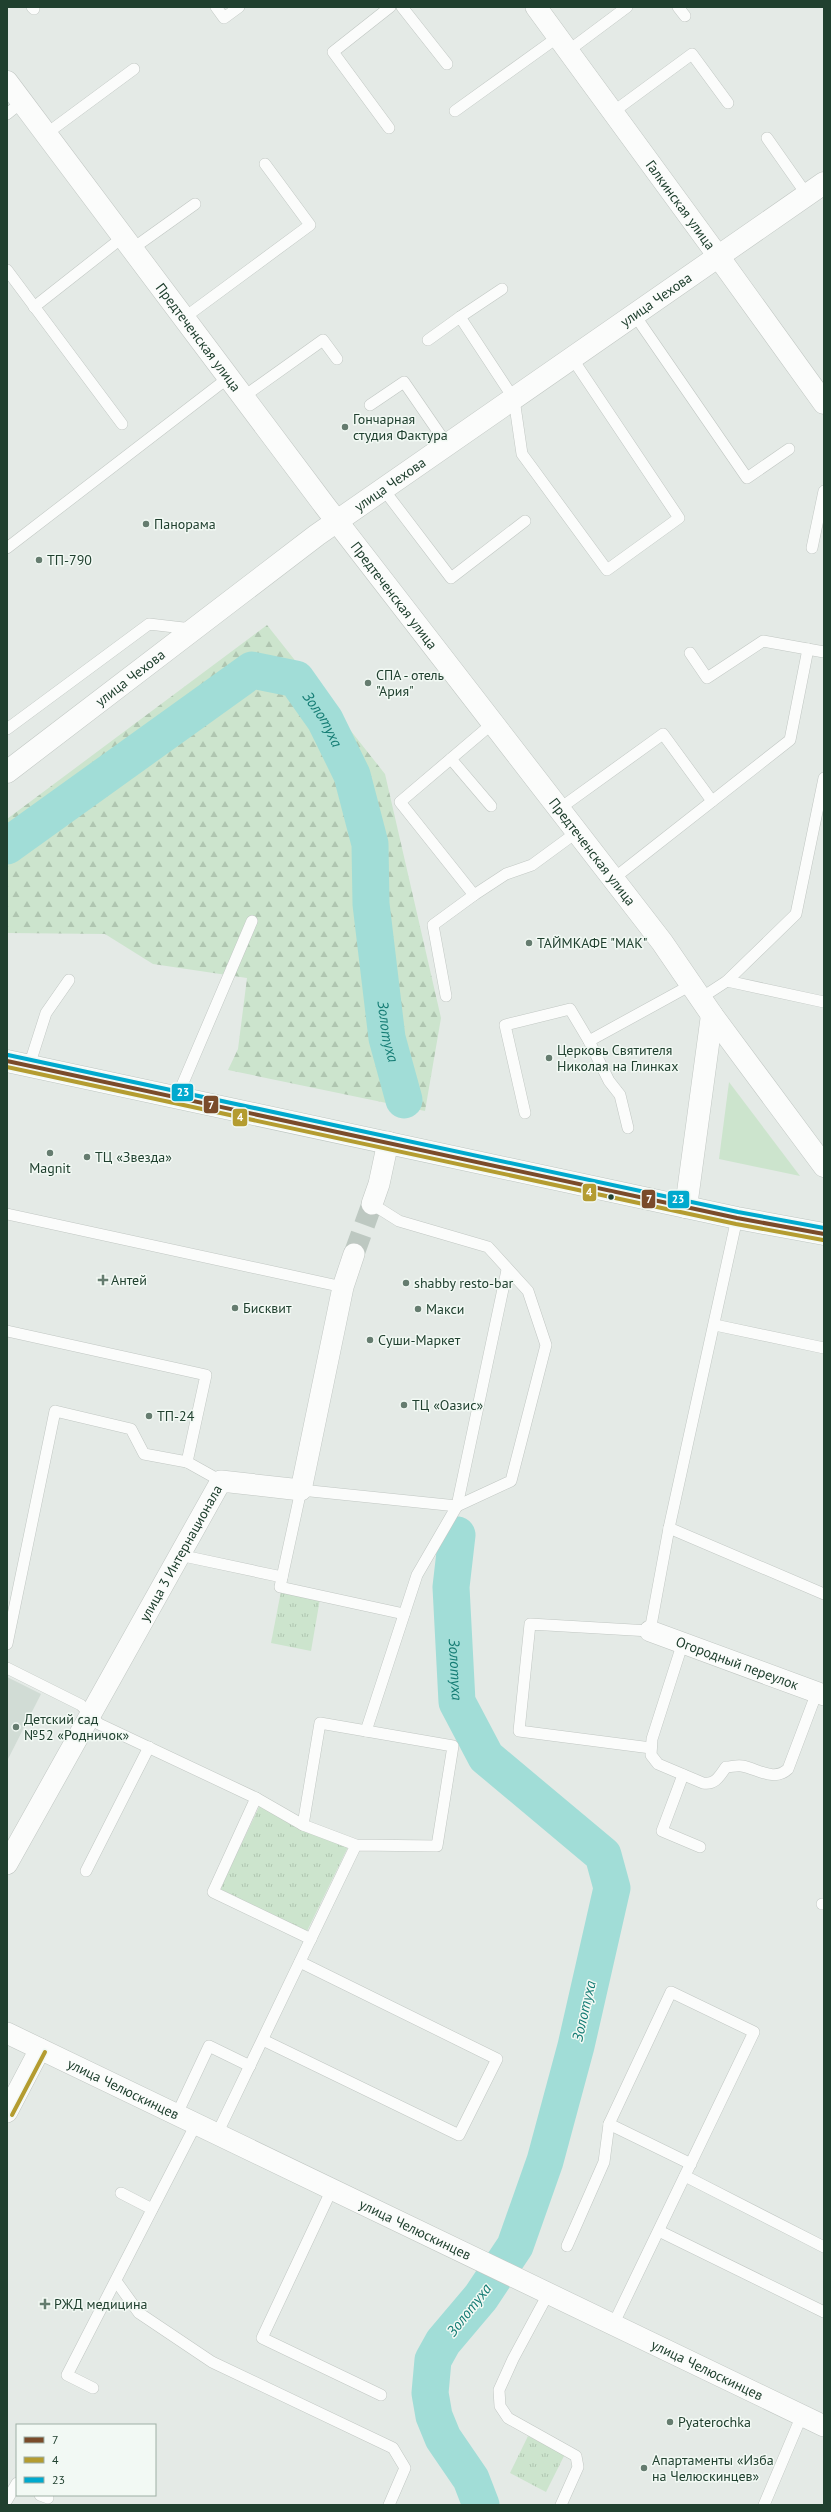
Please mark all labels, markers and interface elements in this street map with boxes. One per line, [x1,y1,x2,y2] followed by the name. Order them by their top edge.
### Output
[642,156,719,253] street label: Галкинская улица
[617,268,695,331] street label: улица Чехова
[152,279,245,395] street label: Предтеченская улица
[353,410,448,444] place label: Гончарная студия Фактура
[340,422,350,432] marker: Гончарная студия Фактура
[351,453,429,515] street label: улица Чехова
[154,515,216,533] place label: Панорама
[141,519,151,529] marker: Панорама
[347,538,441,653] street label: Предтеченская улица
[47,551,92,569] place label: ТП-790
[34,555,44,565] marker: ТП-790
[92,645,169,710] street label: улица Чехова
[376,666,445,700] place label: СПА - отель "Ария"
[363,678,373,688] marker: СПА - отель "Ария"
[299,688,347,751] water label: Золотуха
[545,794,640,909] street label: Предтеченская улица
[537,934,647,952] place label: ТАЙМКАФЕ "МАК"
[524,938,534,948] marker: ТАЙМКАФЕ "МАК"
[374,1000,403,1065] water label: Золотуха
[557,1041,678,1075] place label: Церковь Святителя Николая на Глинках
[544,1053,554,1063] marker: Церковь Святителя Николая на Глинках
[171,1083,194,1102] line badge: 23
[177,1085,189,1099] text: 23
[203,1095,219,1114] line badge: 7
[208,1098,214,1112] text: 7
[232,1108,248,1127] line badge: 4
[237,1110,244,1124] text: 4
[45,1148,55,1158] marker: Magnit
[95,1148,172,1166] place label: ТЦ «Звезда»
[82,1152,92,1162] marker: ТЦ «Звезда»
[29,1159,71,1177] place label: Magnit
[582,1183,597,1202] line badge: 4
[586,1185,593,1199] text: 4
[641,1189,656,1209] line badge: 7
[667,1190,690,1209] line badge: 23
[606,1192,616,1202] unlabelled marker
[646,1192,652,1206] text: 7
[672,1192,684,1206] text: 23
[111,1271,147,1289] place label: Антей
[414,1274,514,1292] place label: shabby resto-bar
[98,1275,108,1285] marker: Антей
[401,1278,411,1288] marker: shabby resto-bar
[243,1299,292,1317] place label: Бисквит
[426,1300,465,1318] place label: Макси
[230,1303,240,1313] marker: Бисквит
[413,1304,423,1314] marker: Макси
[378,1331,461,1349] place label: Суши-Маркет
[365,1335,375,1345] marker: Суши-Маркет
[412,1396,483,1414] place label: ТЦ «Оазис»
[399,1400,409,1410] marker: ТЦ «Оазис»
[157,1407,195,1425] place label: ТП-24
[144,1411,154,1421] marker: ТП-24
[135,1482,226,1625] street label: улица 3 Интернационала
[673,1632,801,1694] street label: Огородный переулок
[445,1638,467,1702] water label: Золотуха
[24,1710,130,1744] place label: Детский сад №52 «Родничок»
[11,1722,21,1732] marker: Детский сад №52 «Родничок»
[567,1978,600,2043] water label: Золотуха
[64,2054,182,2123] street label: улица Челюскинцев
[356,2195,474,2264] street label: улица Челюскинцев
[442,2279,496,2340] water label: Золотуха
[54,2295,147,2313] place label: РЖД медицина
[39,2298,51,2310] marker: РЖД медицина
[648,2335,766,2404] street label: улица Челюскинцев
[678,2413,751,2431] place label: Pyaterochka
[665,2417,675,2427] marker: Pyaterochka
[16,2424,156,2496] legend
[52,2432,59,2447] text: 7
[652,2451,774,2485] place label: Апартаменты «Изба на Челюскинцев»
[52,2452,59,2467] text: 4
[639,2463,649,2473] marker: Апартаменты «Изба на Челюскинцев»
[52,2472,65,2487] text: 23

